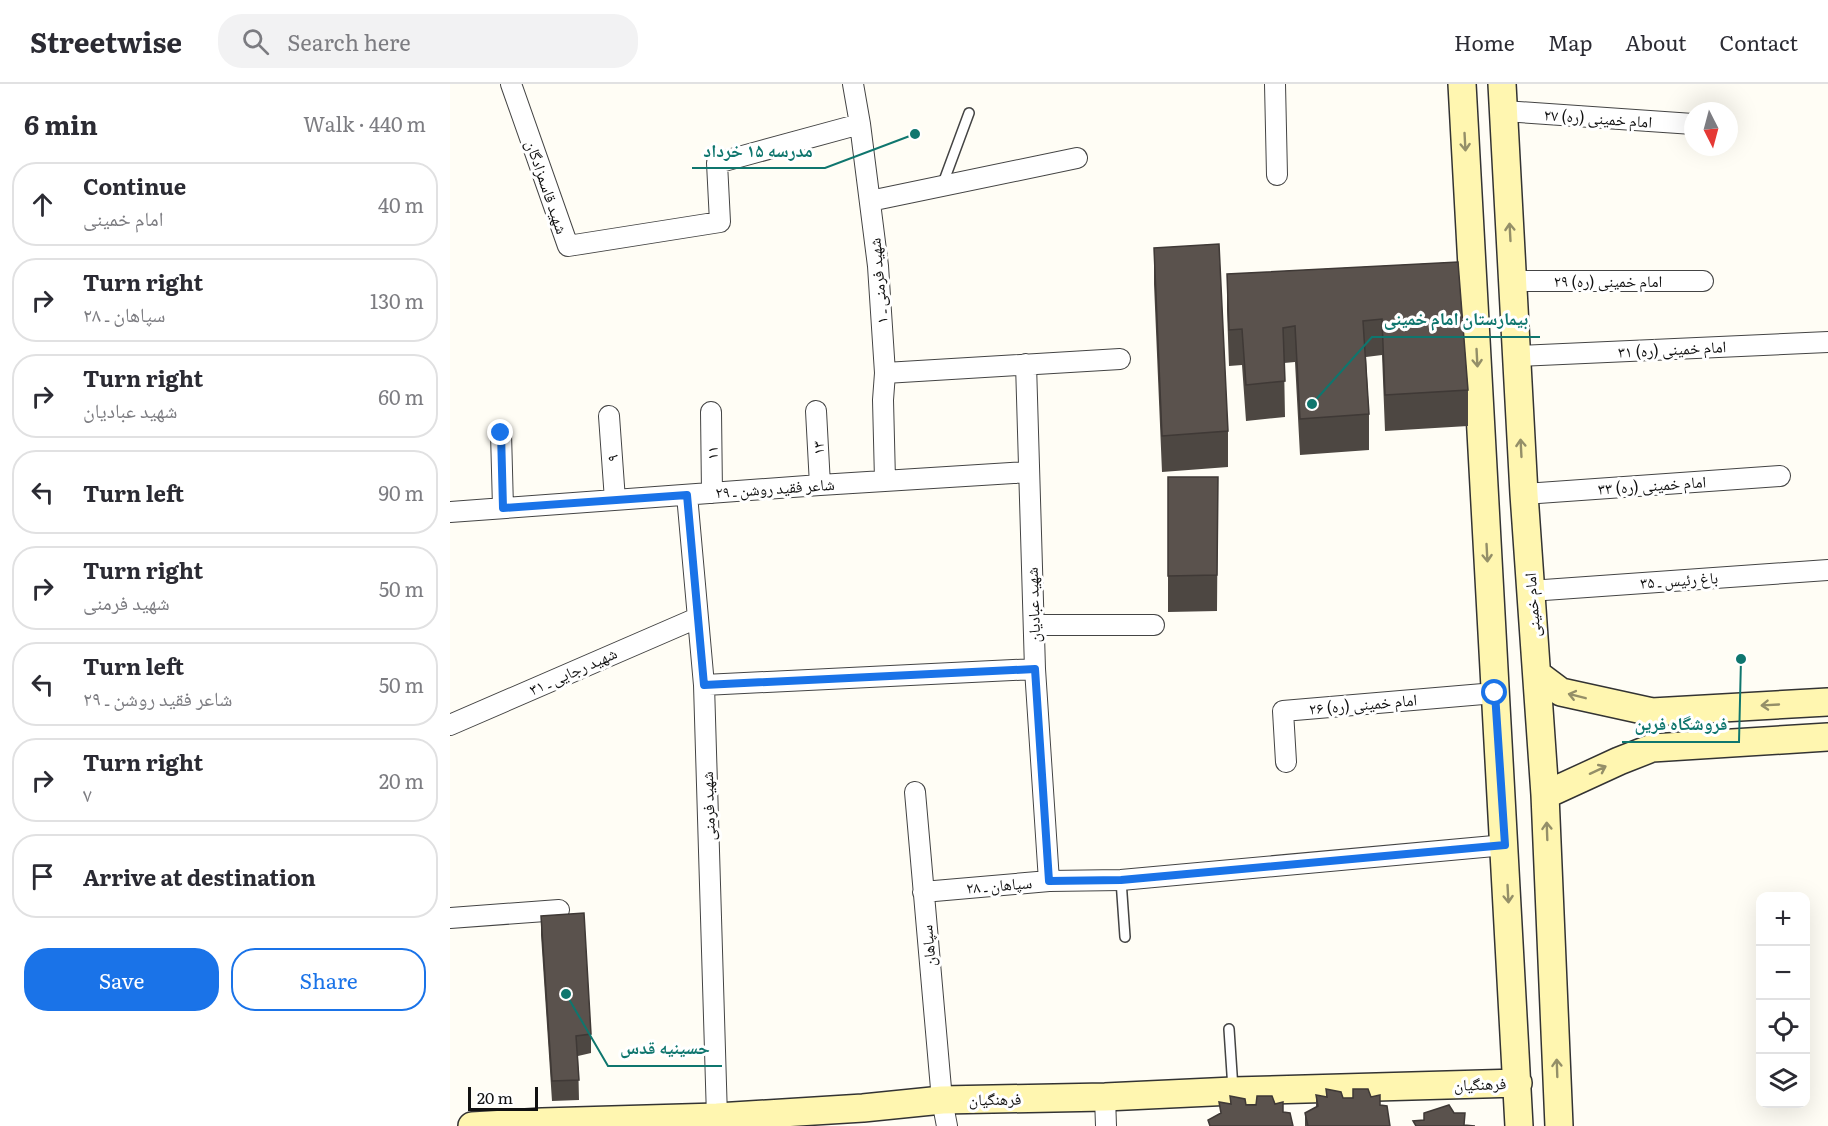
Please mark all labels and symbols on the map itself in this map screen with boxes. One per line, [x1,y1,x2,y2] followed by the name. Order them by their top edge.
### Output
[1543,101,1653,133] street label: امام خمینی (ره) ۲۷
[1684,102,1738,156] north arrow
[692,132,825,168] callout: مدرسه ۱۵ خرداد
[1460,132,1471,152] one-way arrow
[521,136,575,237] street label: شهید قاسمزادگان
[703,136,813,163] text: مدرسه ۱۵ خرداد
[1505,223,1516,243] one-way arrow
[861,237,893,325] street label: شهید فرمنی ـ ۱
[1554,268,1662,292] street label: امام خمینی (ره) ۲۹
[1372,301,1540,337] callout: بیمارستان امام خمینی
[1384,304,1528,331] text: بیمارستان امام خمینی
[1617,333,1727,363] street label: امام خمینی (ره) ۳۱
[1471,348,1482,368] one-way arrow
[487,419,513,445] route end
[1516,438,1527,458] one-way arrow
[805,440,829,456] street label: ۱۳
[699,446,723,460] street label: ۱۱
[599,454,623,462] street label: ۹
[1597,468,1707,500] street label: امام خمینی (ره) ۳۳
[715,471,835,503] street label: شاعر فقید روشن ـ ۲۹
[1482,542,1493,562] one-way arrow
[1639,564,1719,594] street label: باغ رئیس ـ ۳۵
[1019,567,1045,643] street label: شهید عبادیان
[1517,572,1545,638] street label: امام خمینی
[525,640,620,700] street label: شهید رجایی ـ ۳۱
[1481,679,1507,705] route start
[1308,686,1418,720] street label: امام خمینی (ره) ۲۶
[1567,689,1586,701] one-way arrow
[1760,700,1780,711] one-way arrow
[1622,706,1739,742] callout: فروشگاه فرین
[1635,709,1727,736] text: فروشگاه فرین
[1589,764,1607,776] one-way arrow
[694,771,720,841] street label: شهید فرمنی
[1541,821,1552,841] one-way arrow
[965,869,1033,899] street label: سپاهان ـ ۲۸
[1502,884,1513,904] one-way arrow
[913,924,941,968] street label: سپاهان
[608,1030,722,1066] callout: حسینیه قدس
[620,1033,710,1060] text: حسینیه قدس
[1551,1058,1563,1078] one-way arrow
[1453,1070,1507,1096] street label: فرهنگیان
[468,1084,538,1112] scale bar
[969,1086,1021,1110] street label: فرهنگیان

